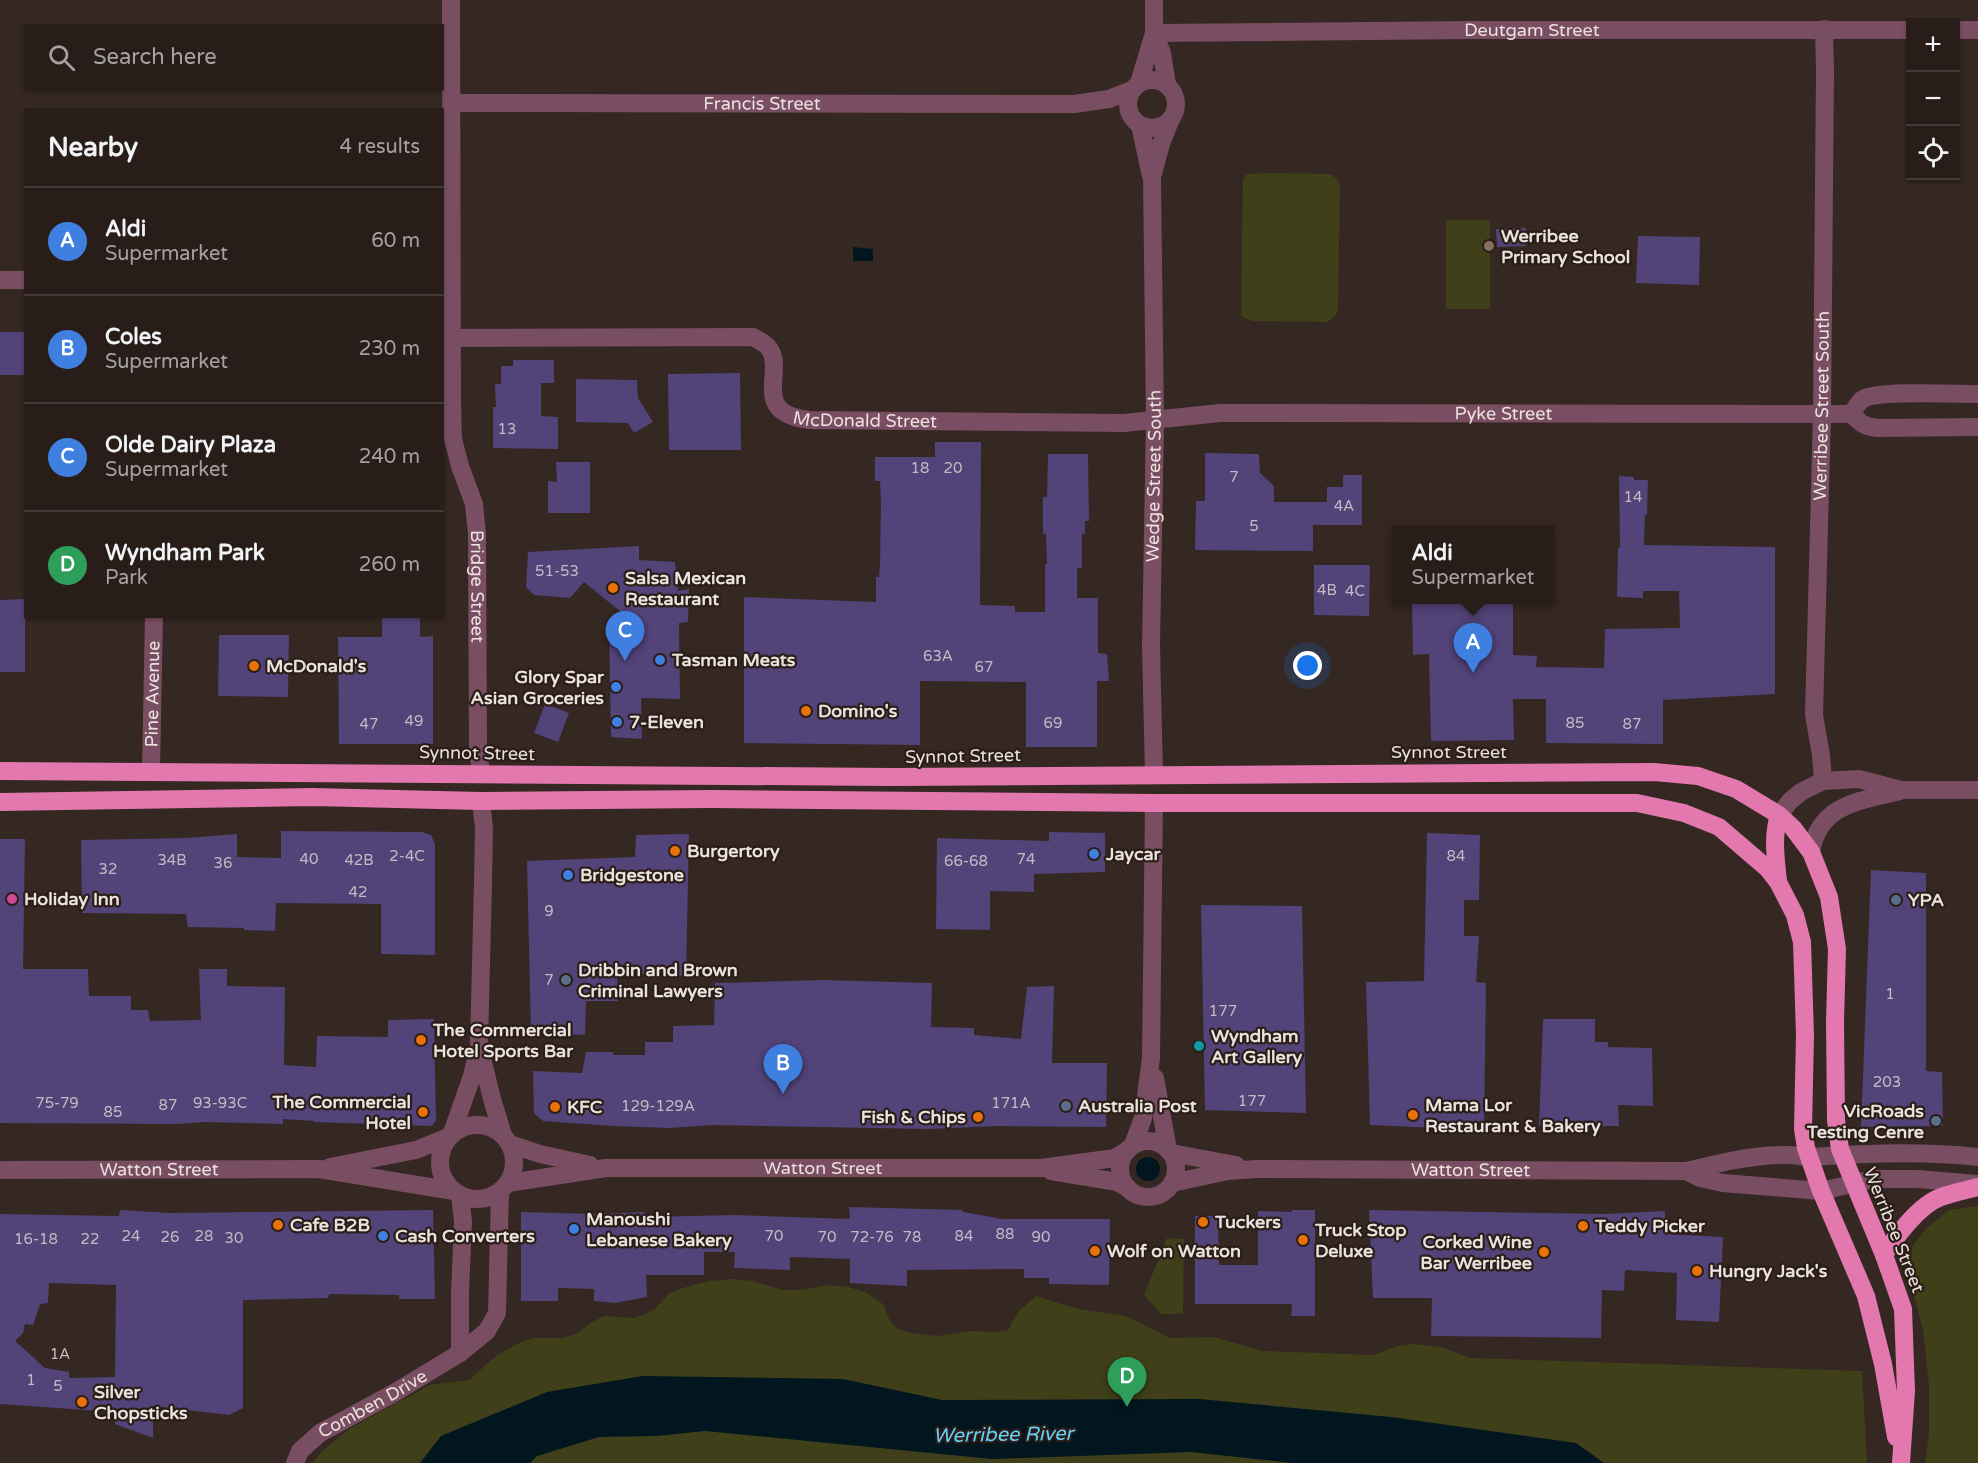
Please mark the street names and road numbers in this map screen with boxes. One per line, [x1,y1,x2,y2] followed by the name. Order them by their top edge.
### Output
[1464,19,1600,41] street label: Deutgam Street
[703,92,821,115] street label: Francis Street
[1809,311,1834,501] street label: Werribee Street South
[1141,390,1166,562] street label: Wedge Street South
[1455,402,1553,425] street label: Pyke Street
[791,406,937,432] street label: McDonald Street
[466,530,489,643] street label: Bridge Street
[140,640,165,748] street label: Pine Avenue
[419,741,535,765] street label: Synnot Street
[1391,741,1507,763] street label: Synnot Street
[905,744,1021,768] street label: Synnot Street
[763,1157,883,1179] street label: Watton Street
[99,1158,219,1181] street label: Watton Street
[1411,1159,1530,1181] street label: Watton Street
[1859,1164,1929,1296] street label: Werribee Street
[314,1365,431,1443] street label: Comben Drive

